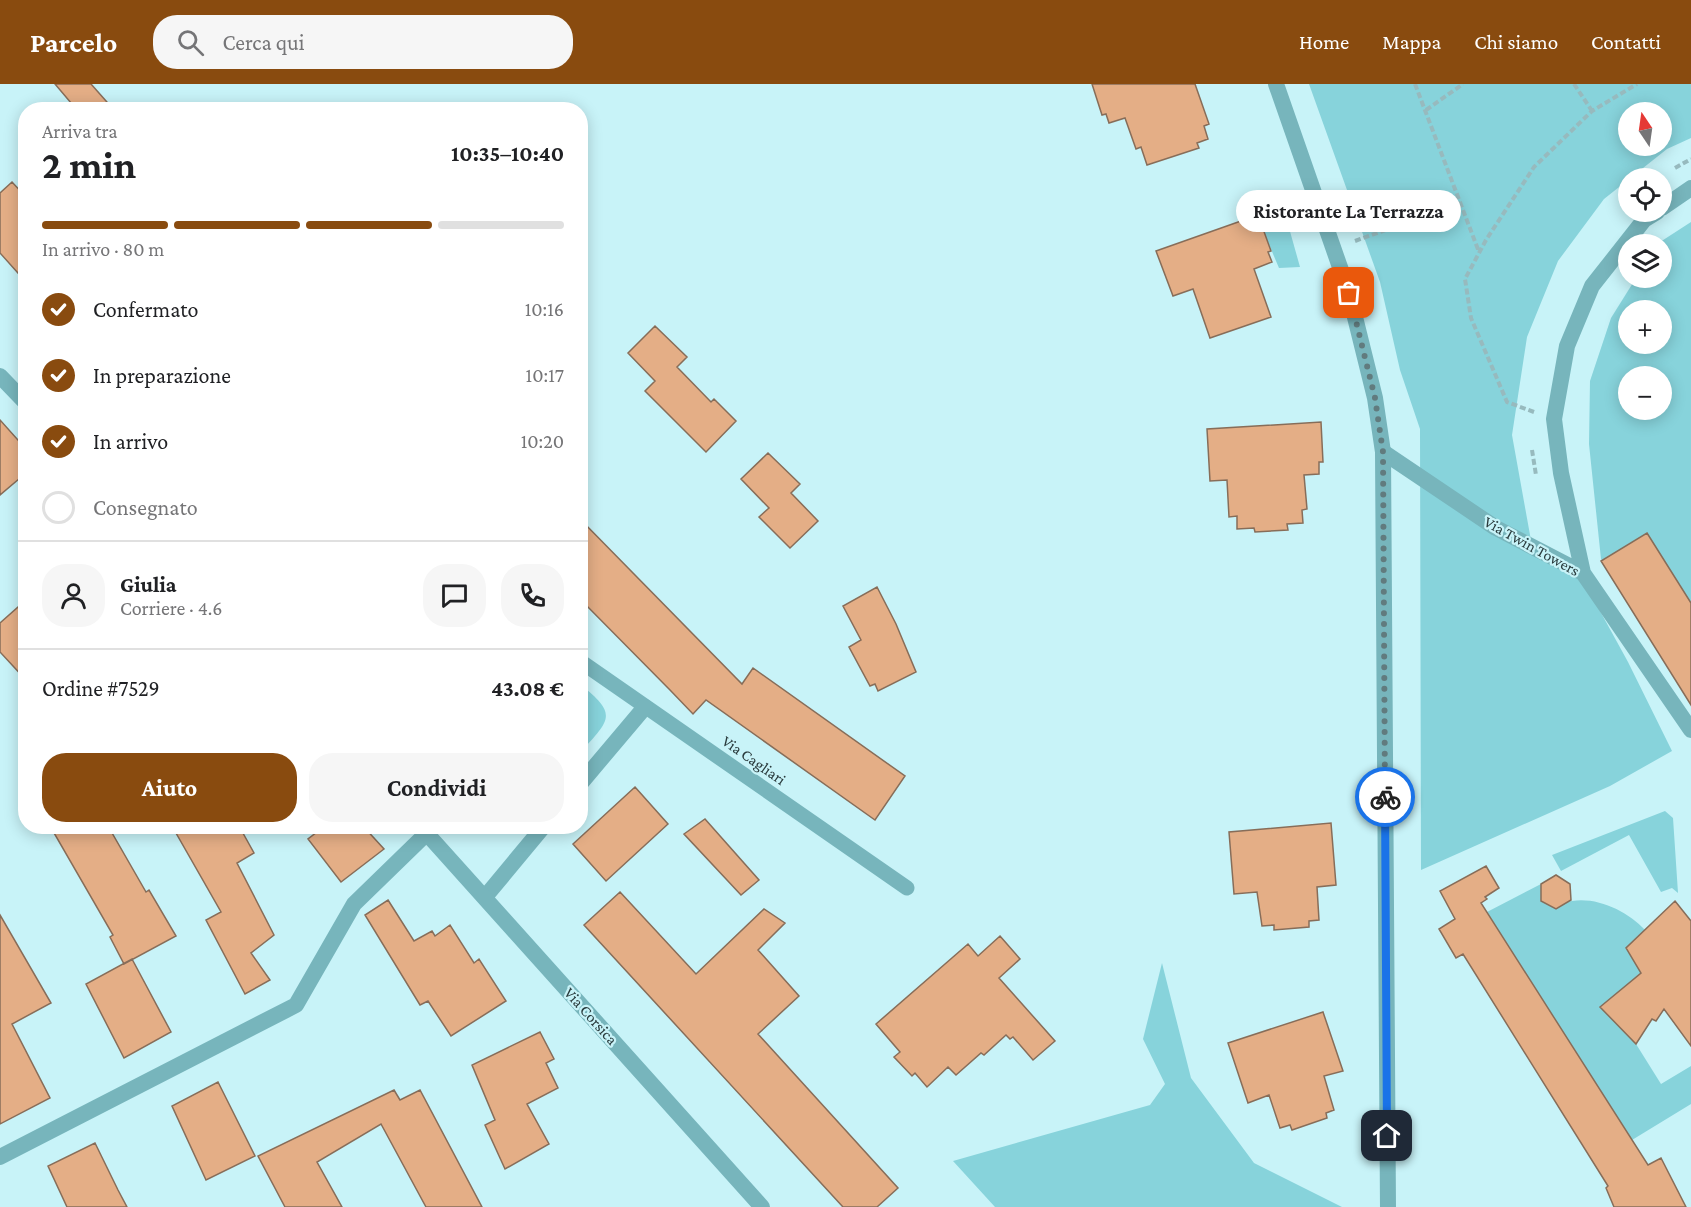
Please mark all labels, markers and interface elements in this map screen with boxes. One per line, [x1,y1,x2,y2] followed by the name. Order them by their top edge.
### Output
[153,15,573,69] search box
[174,26,207,59] icon: search
[30,27,117,58] text: Parcelo
[222,30,304,55] text: Cerca qui
[1299,30,1349,54] text: Home
[1382,30,1441,54] text: Mappa
[1474,30,1558,54] text: Chi siamo
[1591,30,1661,54] text: Contatti
[1618,102,1672,156] north arrow
[1618,102,1672,420] map controls
[42,120,118,142] text: Arriva tra
[451,141,564,166] text: 10:35–10:40
[42,143,136,186] text: 2 min
[1618,168,1672,222] button: locate
[1236,191,1462,233] callout: Ristorante La Terrazza
[1253,200,1444,222] text: Ristorante La Terrazza
[1618,234,1672,288] button: layers
[42,238,164,260] text: In arrivo · 80 m
[1323,267,1374,318] pin
[1332,276,1365,309] icon: bag
[42,293,75,326] icon: check
[93,297,198,322] text: Confermato
[525,298,564,320] text: 10:16
[1618,300,1672,354] button: +
[42,359,75,392] icon: check
[93,363,231,388] text: In preparazione
[526,364,564,386] text: 10:17
[1618,366,1672,420] button: −
[42,425,75,458] icon: check
[93,429,168,454] text: In arrivo
[521,430,564,452] text: 10:20
[93,495,198,520] text: Consegnato
[1481,513,1583,579] street label: Via Twin Towers
[42,564,105,627] button: person
[423,564,486,627] button: chat
[501,564,564,627] button: phone
[120,572,177,597] text: Giulia
[120,597,222,619] text: Corriere · 4.6
[42,676,160,701] text: Ordine #7529
[491,676,564,701] text: 43.08 €
[718,732,789,789] street label: Via Cagliari
[42,753,297,822] button: Aiuto
[309,753,564,822] button: Condividi
[1355,767,1415,827] courier
[1369,781,1402,814] icon: bike
[561,984,621,1048] street label: Via Corsica
[1361,1110,1412,1161] pin
[1370,1119,1403,1152] icon: home

